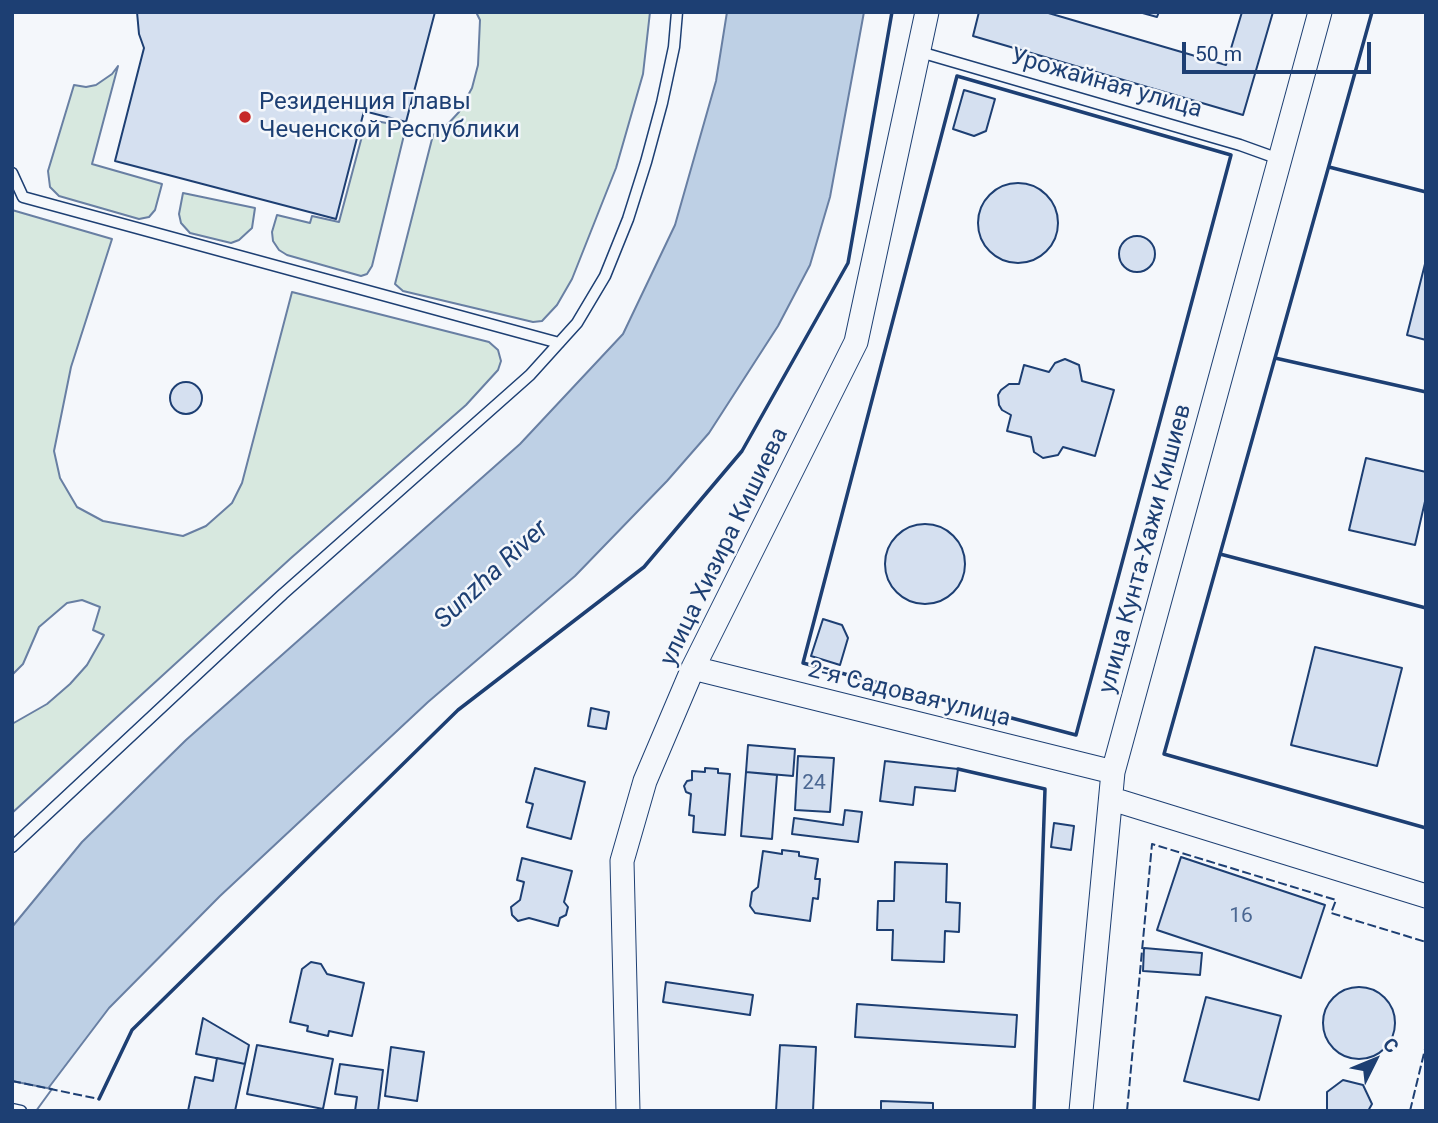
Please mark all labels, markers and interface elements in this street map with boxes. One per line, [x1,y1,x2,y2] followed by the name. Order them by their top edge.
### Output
[1186,28,1375,72] scale bar
[1195,42,1242,66] text: 50 m
[1007,43,1205,125] street label: Урожайная улица
[259,89,520,145] place label: Резиденция Главы Чеченской Республики
[237,109,253,125] marker: Резиденция Главы Чеченской Республики
[1094,401,1198,697] street label: улица Кунта-Хажи Кишиев
[655,423,795,671] street label: улица Хизира Кишиева
[428,514,556,636] water label: Sunzha River
[805,656,1013,734] street label: 2-я Садовая улица
[802,771,826,797] house number: 24
[1229,904,1253,930] house number: 16
[1340,1025,1410,1095] north arrow
[1378,1033,1403,1058] text: С

